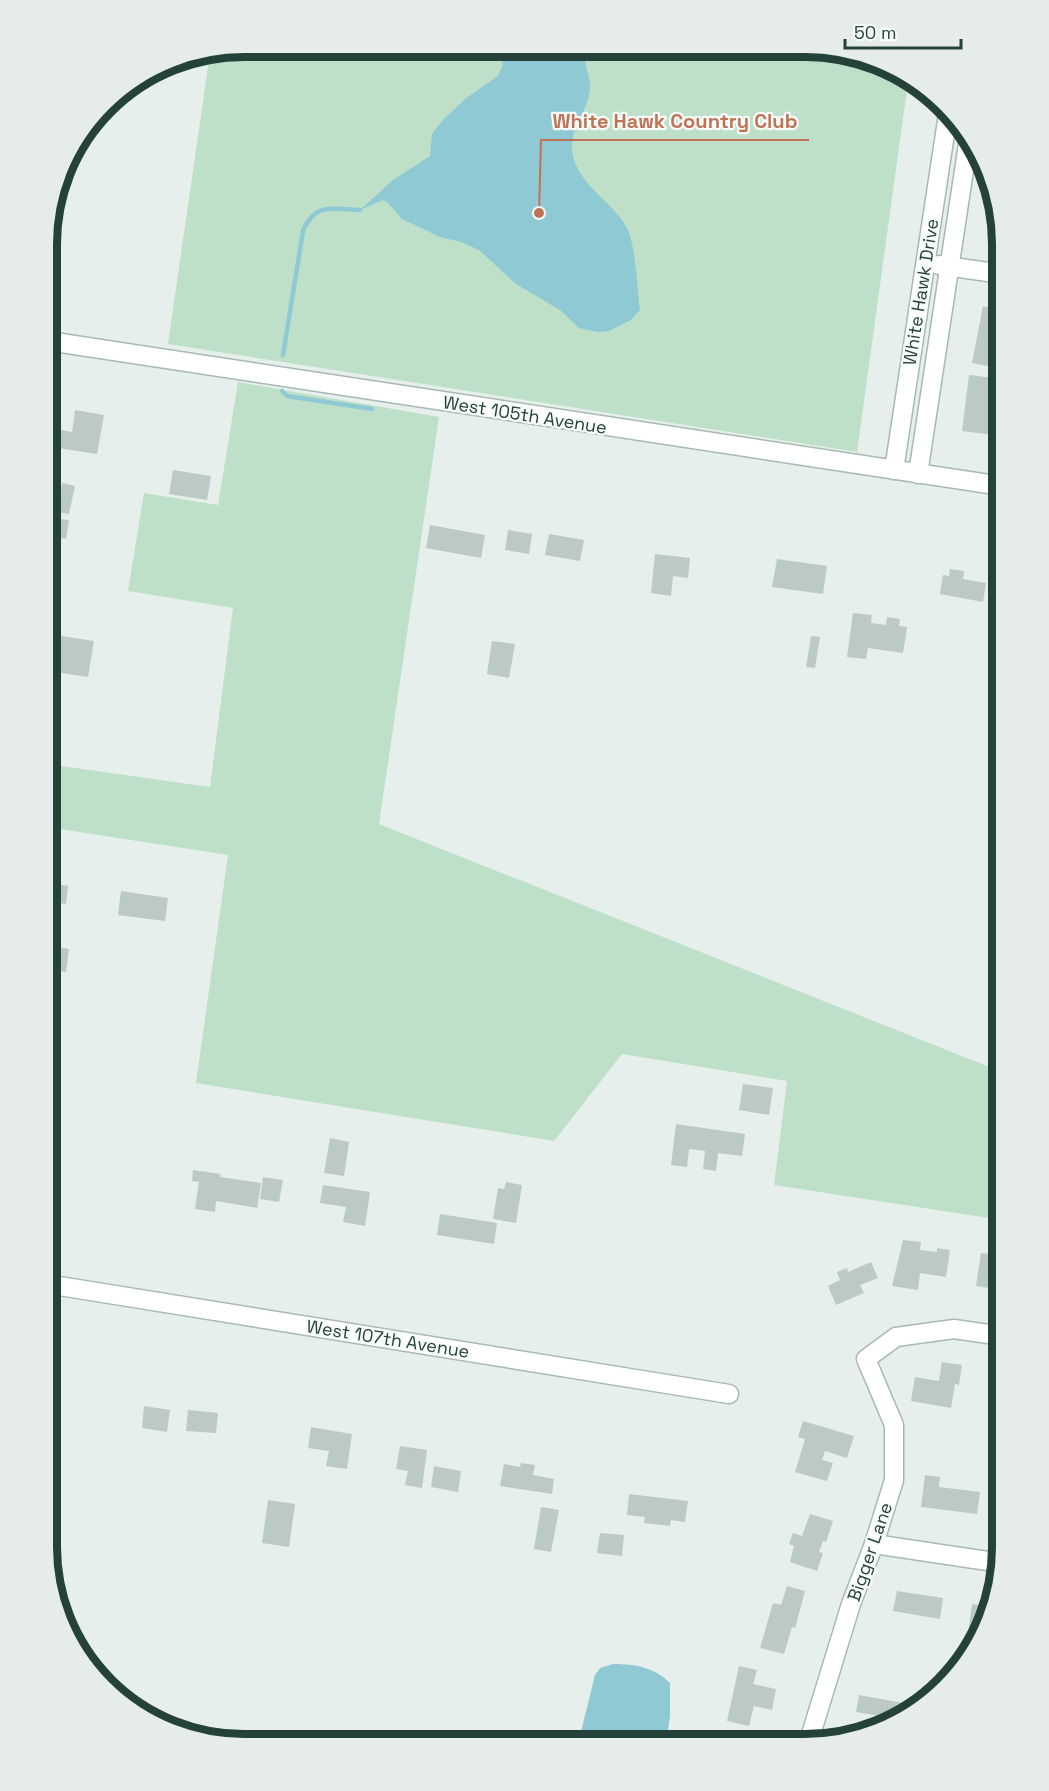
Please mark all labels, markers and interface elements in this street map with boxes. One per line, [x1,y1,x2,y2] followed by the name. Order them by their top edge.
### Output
[845,12,960,50] scale bar
[854,21,896,44] text: 50 m
[541,102,809,140] callout: White Hawk Country Club
[553,108,797,134] text: White Hawk Country Club
[898,217,943,367] street label: White Hawk Drive
[442,390,609,439] street label: West 105th Avenue
[305,1314,471,1363] street label: West 107th Avenue
[842,1499,897,1604] street label: Bigger Lane

